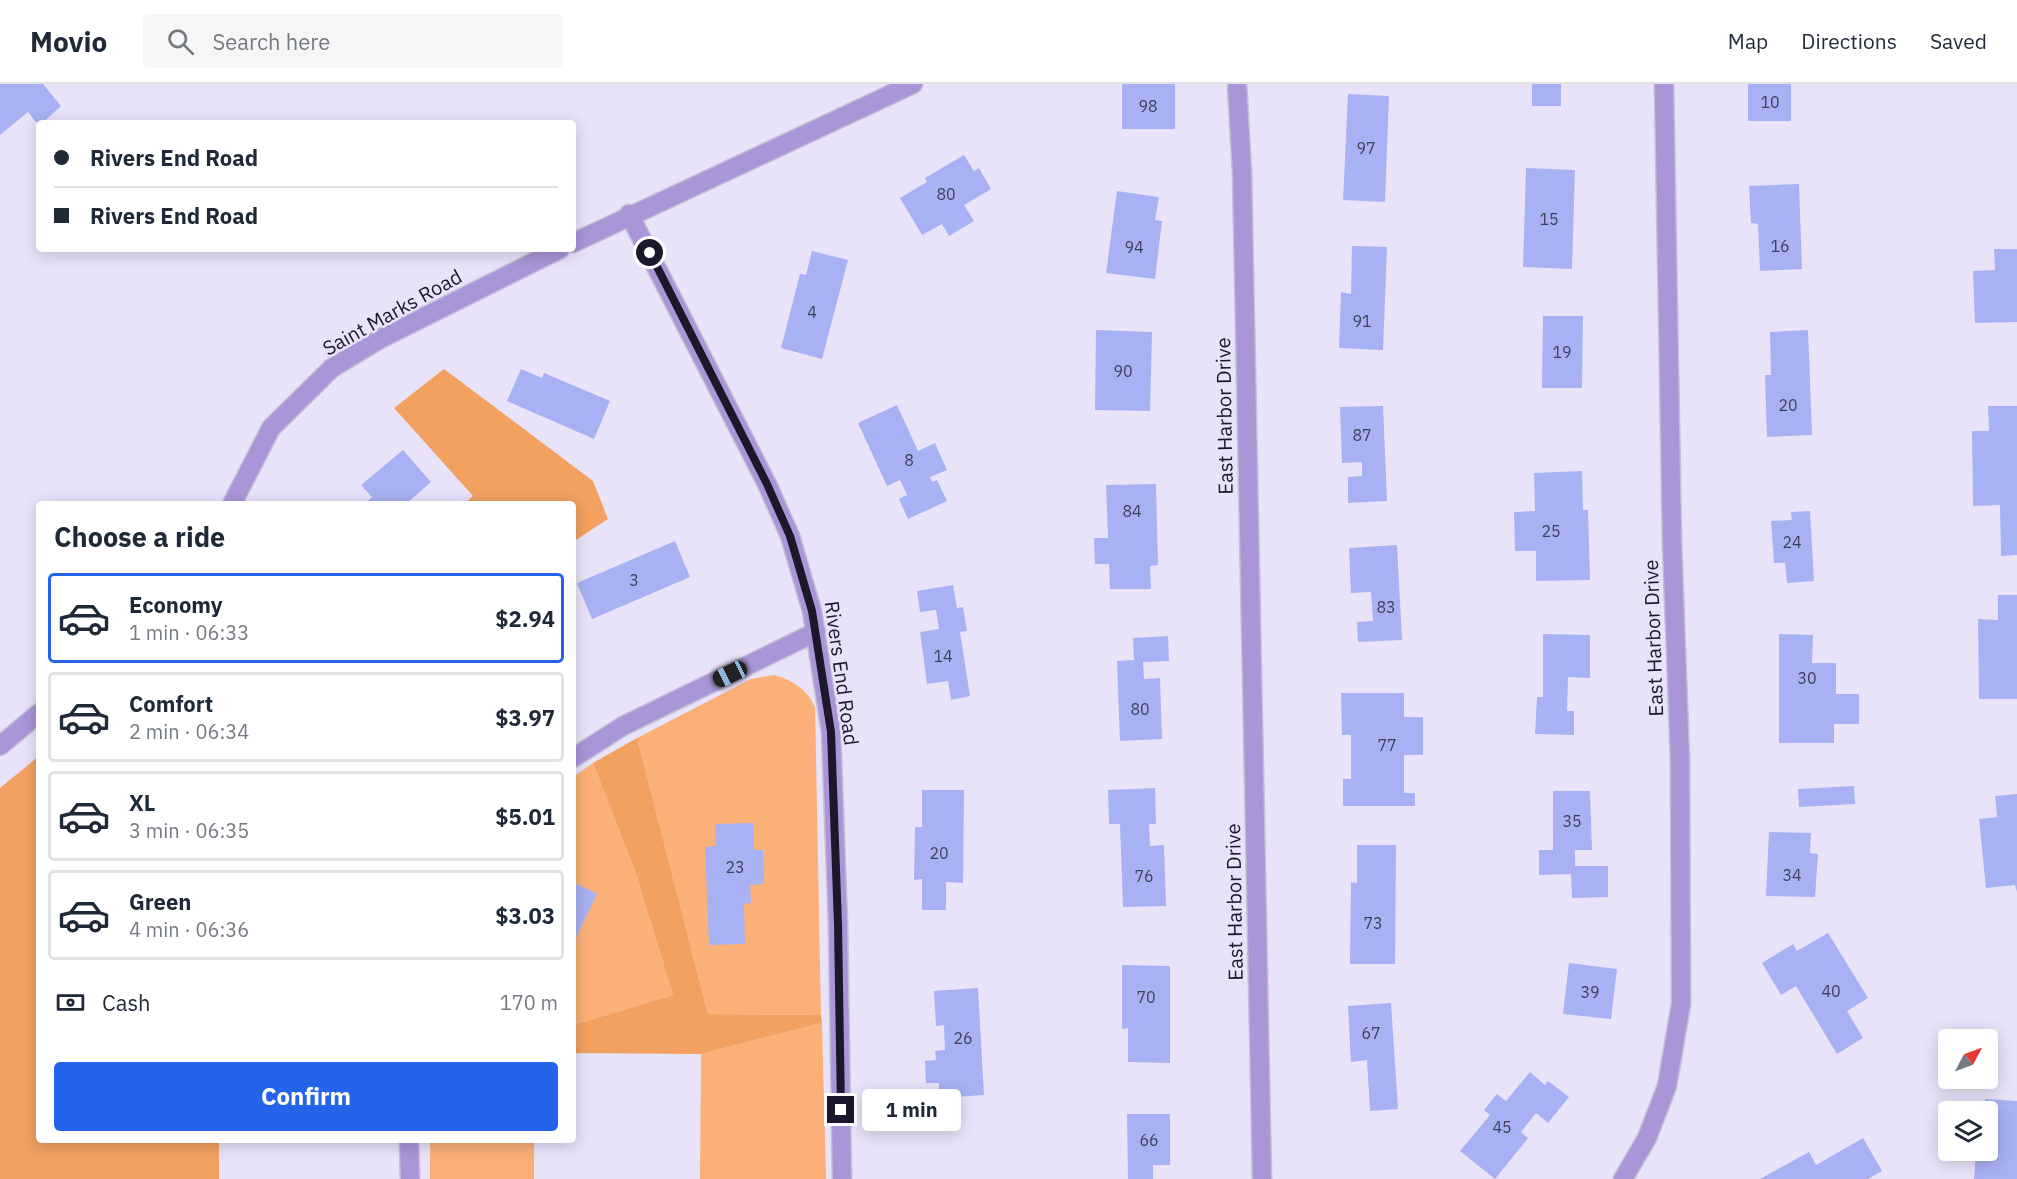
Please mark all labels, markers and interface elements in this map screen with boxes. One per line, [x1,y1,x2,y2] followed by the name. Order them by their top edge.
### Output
[143,14,563,68] search box
[30,23,107,60] text: Movio
[164,25,197,58] icon: search
[212,27,330,56] text: Search here
[1728,27,1768,55] text: Map
[1801,27,1897,55] text: Directions
[1930,27,1987,55] text: Saved
[1760,92,1780,112] house number: 10
[1138,96,1158,116] house number: 98
[1356,138,1376,158] house number: 97
[90,143,258,172] text: Rivers End Road
[936,184,956,204] house number: 80
[90,201,258,230] text: Rivers End Road
[1539,209,1559,229] house number: 15
[1770,236,1790,256] house number: 16
[1124,237,1144,257] house number: 94
[636,239,663,266] route start
[317,263,467,361] street label: Saint Marks Road
[807,302,817,322] house number: 4
[1352,311,1372,331] house number: 91
[1209,337,1239,495] street label: East Harbor Drive
[1552,342,1572,362] house number: 19
[1113,361,1133,381] house number: 90
[1778,395,1798,415] house number: 20
[1352,425,1372,445] house number: 87
[904,450,914,470] house number: 8
[1122,501,1142,521] house number: 84
[54,519,225,554] text: Choose a ride
[1541,521,1561,541] house number: 25
[1782,532,1802,552] house number: 24
[1637,559,1669,717] street label: East Harbor Drive
[629,570,639,590] house number: 3
[129,590,223,619] text: Economy
[57,591,111,645] icon: car
[1376,597,1396,617] house number: 83
[819,599,865,747] street label: Rivers End Road
[495,604,555,633] text: $2.94
[129,619,249,646] text: 1 min · 06:33
[933,646,953,666] house number: 14
[710,658,750,690] car
[1797,668,1817,688] house number: 30
[129,689,213,718] text: Comfort
[57,690,111,744] icon: car
[1130,699,1150,719] house number: 80
[495,703,555,732] text: $3.97
[129,718,249,745] text: 2 min · 06:34
[1377,735,1397,755] house number: 77
[129,788,155,817] text: XL
[57,789,111,843] icon: car
[495,802,555,831] text: $5.01
[1562,811,1582,831] house number: 35
[129,817,249,844] text: 3 min · 06:35
[1219,823,1249,981] street label: East Harbor Drive
[929,843,949,863] house number: 20
[725,857,745,877] house number: 23
[1782,865,1802,885] house number: 34
[1134,866,1154,886] house number: 76
[129,887,191,916] text: Green
[57,888,111,942] icon: car
[495,901,555,930] text: $3.03
[1363,913,1383,933] house number: 73
[129,916,249,943] text: 4 min · 06:36
[1821,981,1841,1001] house number: 40
[1580,982,1600,1002] house number: 39
[54,986,87,1019] icon: cash
[1136,987,1156,1007] house number: 70
[102,988,151,1017] text: Cash
[500,989,558,1016] text: 170 m
[1361,1023,1381,1043] house number: 67
[953,1028,973,1048] house number: 26
[1938,1029,1998,1089] north arrow
[1938,1029,1998,1161] map controls
[54,1062,558,1131] button: Confirm
[862,1089,961,1131] callout: 1 min
[827,1096,854,1123] route end
[885,1096,938,1123] text: 1 min
[1938,1101,1998,1161] button: layers
[1492,1117,1512,1137] house number: 45
[1139,1130,1159,1150] house number: 66

